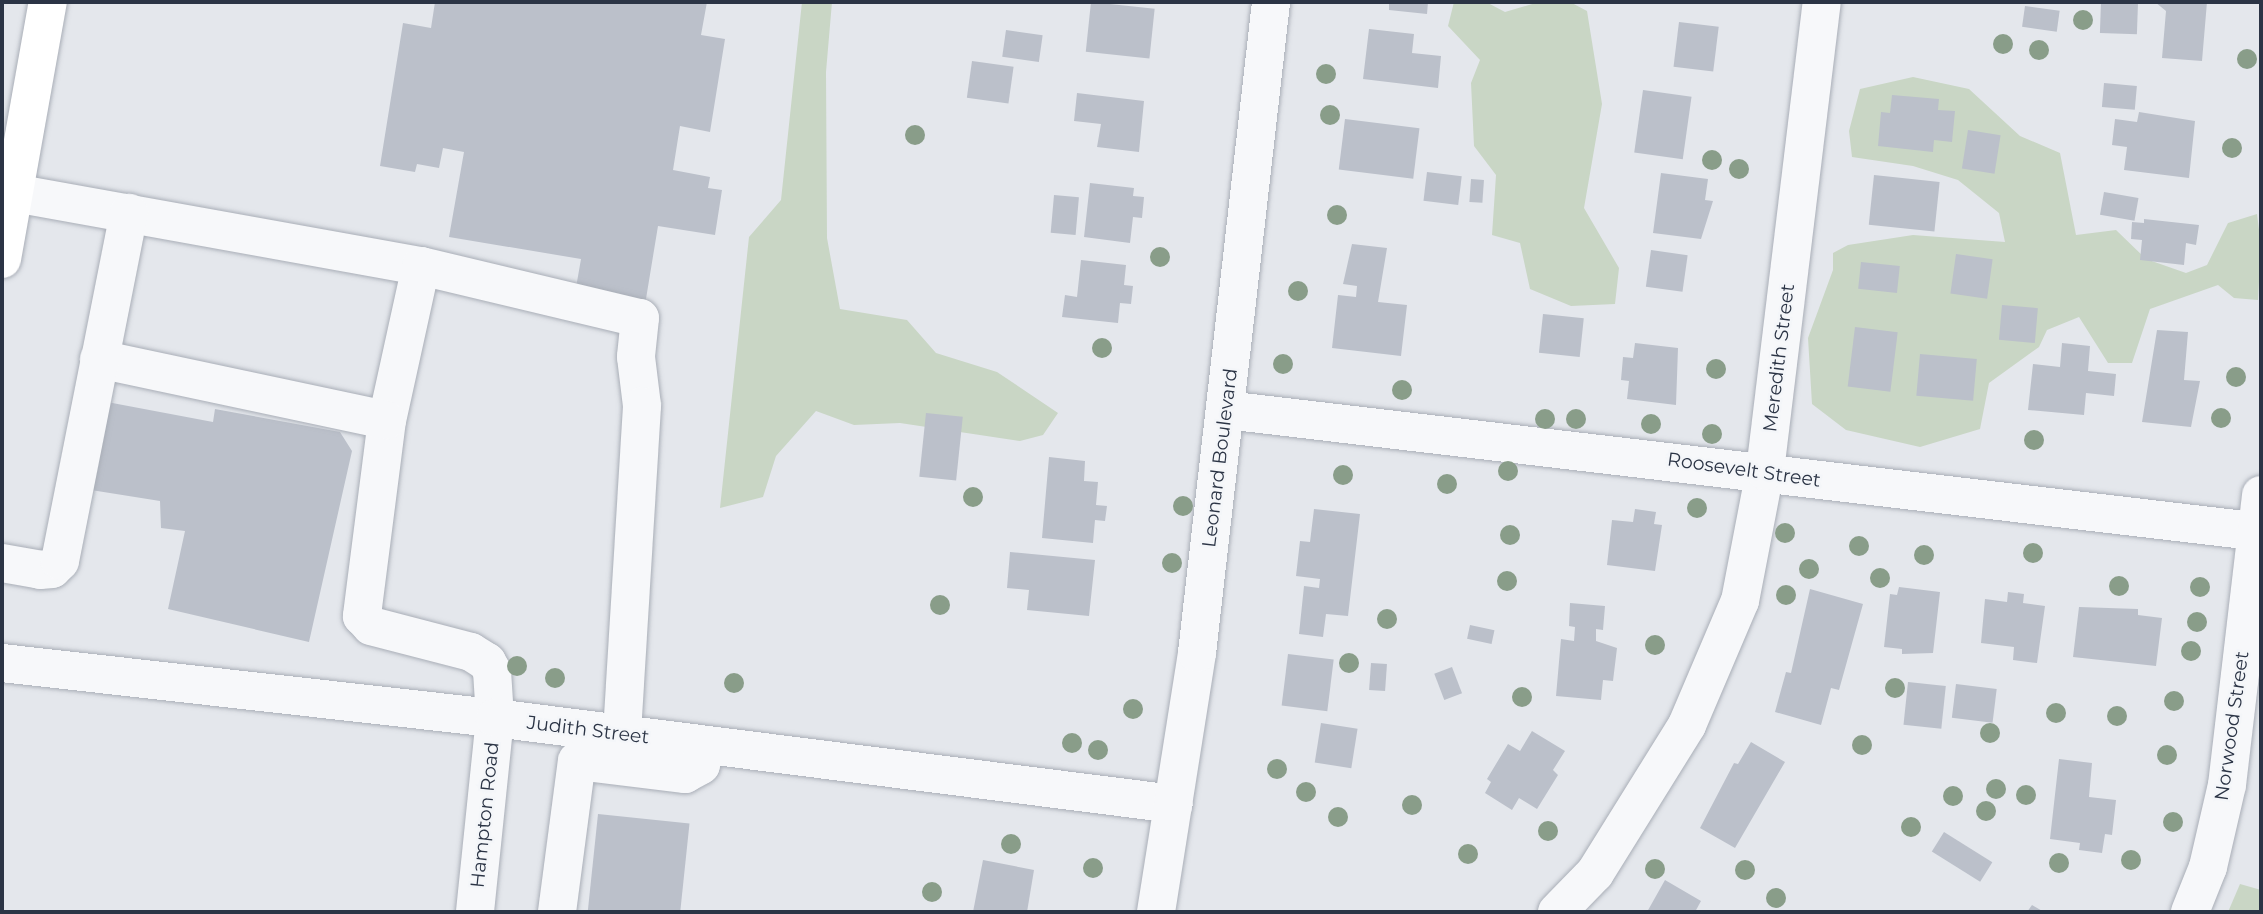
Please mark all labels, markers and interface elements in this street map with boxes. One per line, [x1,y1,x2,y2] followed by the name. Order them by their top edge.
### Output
[1759,283,1799,433] street label: Meredith Street
[1198,367,1242,549] street label: Leonard Boulevard
[1666,448,1822,492] street label: Roosevelt Street
[2210,650,2254,802] street label: Norwood Street
[526,711,650,749] street label: Judith Street
[466,741,504,889] street label: Hampton Road

